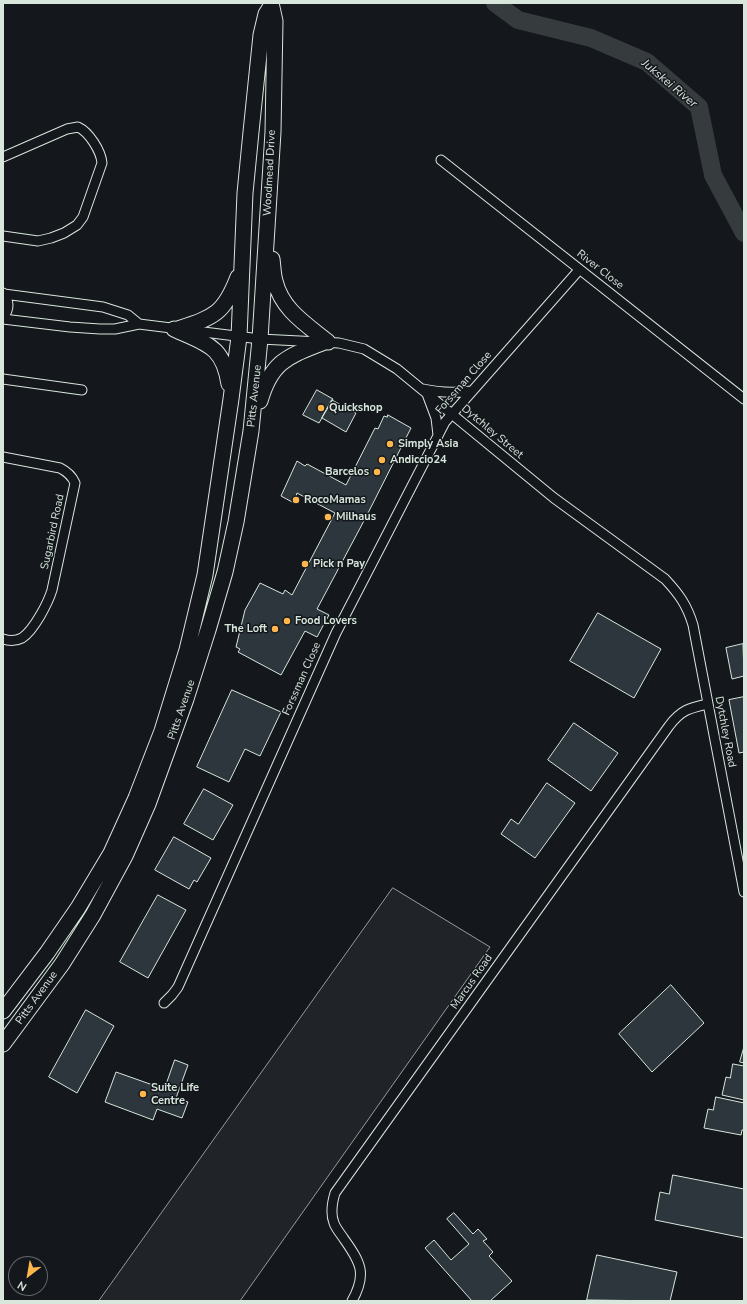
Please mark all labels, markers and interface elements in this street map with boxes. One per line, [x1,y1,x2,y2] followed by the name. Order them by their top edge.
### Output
[638,57,700,111] water label: Jukskei River
[261,129,279,217] street label: Woodmead Drive
[574,248,626,292] street label: River Close
[433,349,495,417] street label: Forssman Close
[245,364,265,428] street label: Pitts Avenue
[329,401,383,415] place label: Quickshop
[458,402,526,462] street label: Dytchley Street
[316,403,326,413] marker: Quickshop
[398,437,458,451] place label: Simply Asia
[385,439,395,449] marker: Simply Asia
[390,453,447,467] place label: Andiccio24
[377,455,387,465] marker: Andiccio24
[325,465,369,479] place label: Barcelos
[372,467,382,477] marker: Barcelos
[39,493,67,571] street label: Sugarbird Road
[304,493,366,507] place label: RocoMamas
[291,495,301,505] marker: RocoMamas
[336,510,376,524] place label: Milhaus
[323,512,333,522] marker: Milhaus
[313,557,365,571] place label: Pick n Pay
[300,559,310,569] marker: Pick n Pay
[295,614,357,628] place label: Food Lovers
[282,616,292,626] marker: Food Lovers
[224,622,267,636] place label: The Loft
[270,624,280,634] marker: The Loft
[280,640,324,718] street label: Forssman Close
[166,678,198,742] street label: Pitts Avenue
[712,695,738,769] street label: Dytchley Road
[448,952,496,1012] street label: Marcus Road
[13,969,61,1027] street label: Pitts Avenue
[151,1081,199,1107] place label: Suite Life Centre
[138,1089,148,1099] marker: Suite Life Centre
[8,1256,48,1296] north arrow
[15,1277,29,1294] text: N

